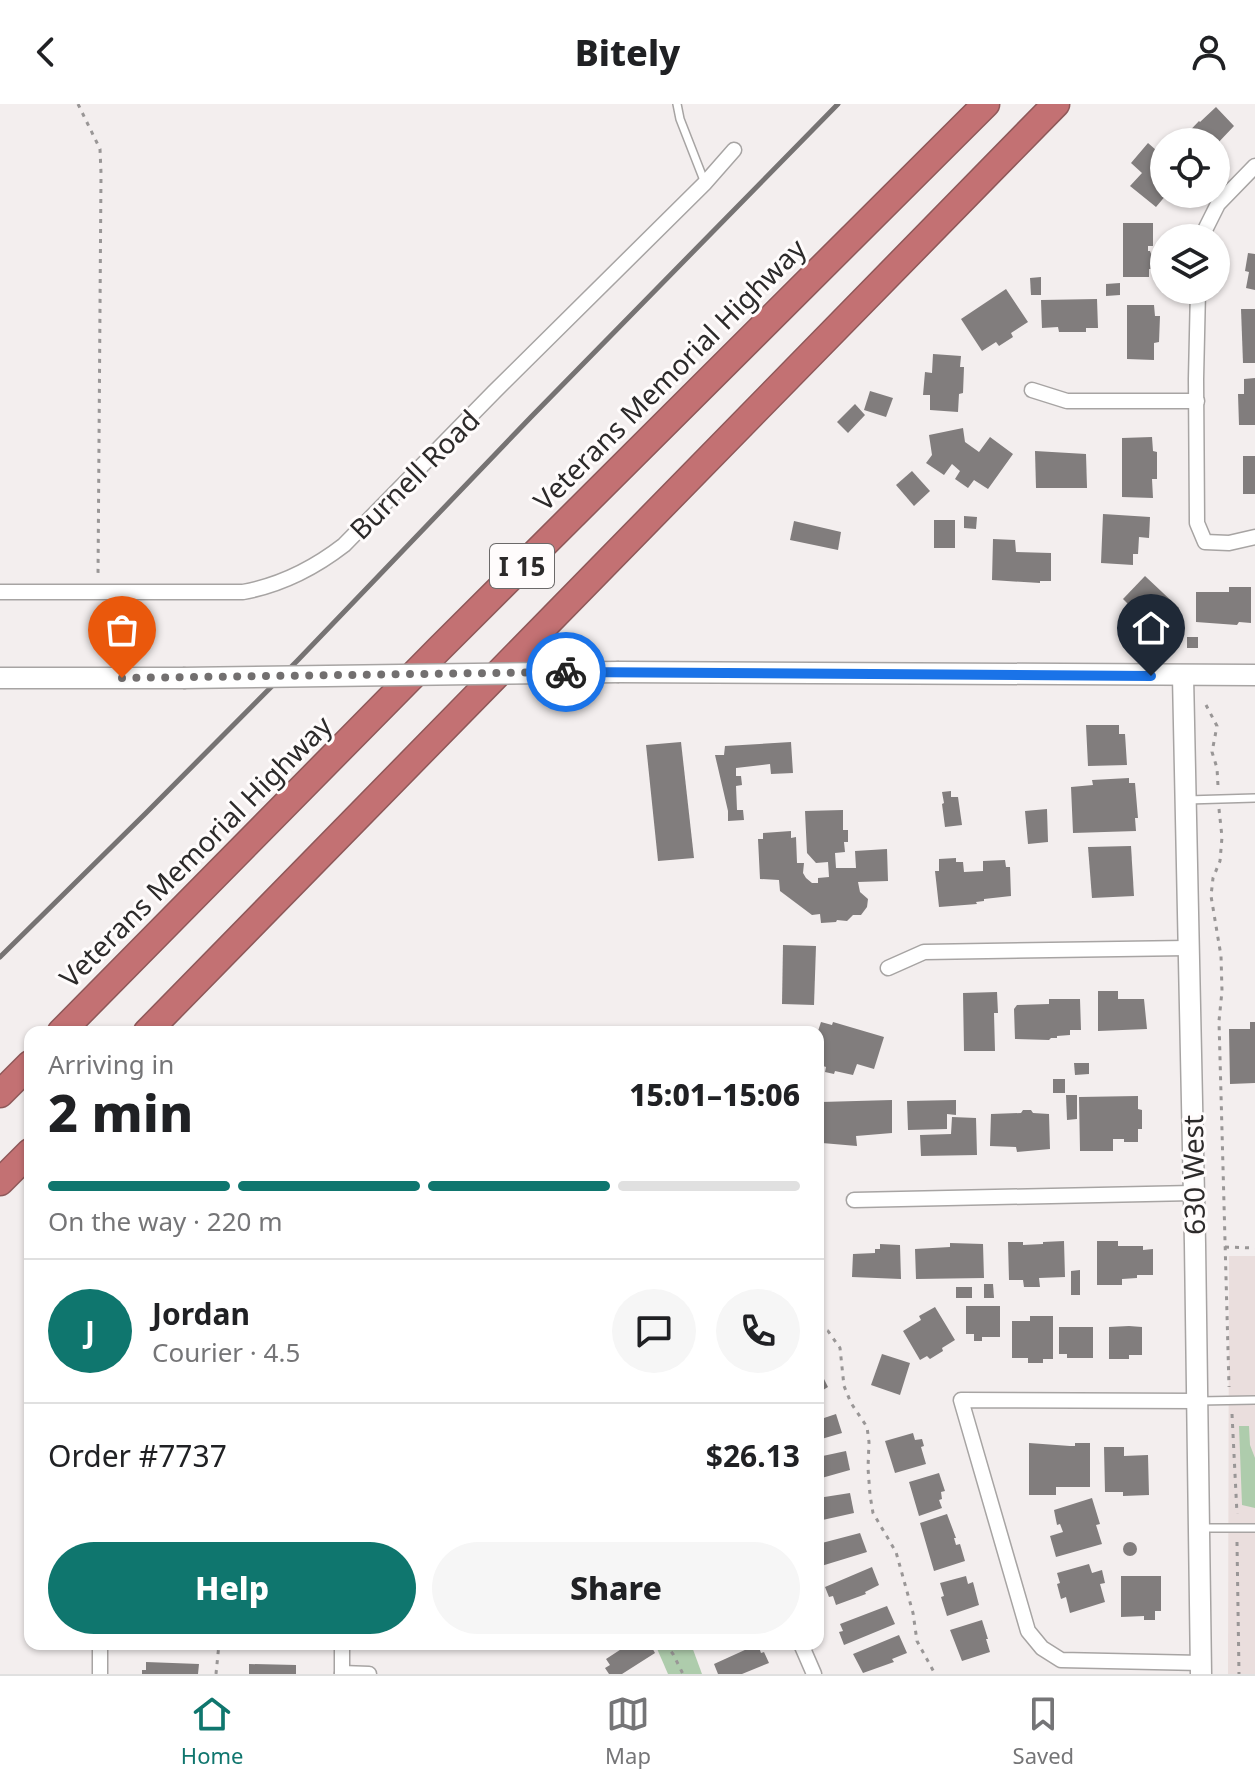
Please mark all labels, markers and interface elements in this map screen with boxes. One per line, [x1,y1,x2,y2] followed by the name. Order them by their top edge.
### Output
[575,28,680,77] text: Bitely
[24,30,68,74] icon: back
[1187,30,1231,74] icon: person
[1150,128,1230,304] map controls
[1150,128,1230,208] button: locate
[1150,224,1230,304] button: layers
[525,229,814,518] street label: Veterans Memorial Highway
[341,401,487,547] street label: Burnell Road
[490,544,554,588] road number: I 15
[1117,594,1185,676] pin
[88,596,156,678] pin
[1129,606,1173,650] icon: home
[100,608,144,652] icon: bag
[526,632,606,712] courier
[544,650,588,694] icon: bike
[51,706,340,995] street label: Veterans Memorial Highway
[48,1046,174,1082] text: Arriving in
[629,1074,800,1115] text: 15:01–15:06
[48,1076,193,1147] text: 2 min
[1173,1115,1213,1235] street label: 630 West
[48,1203,282,1239] text: On the way · 220 m
[612,1289,696,1373] button: chat
[716,1289,800,1373] button: phone
[152,1293,250,1334] text: Jordan
[85,1311,95,1352] text: J
[152,1334,300,1370] text: Courier · 4.5
[48,1435,227,1476] text: Order #7737
[706,1435,800,1476] text: $26.13
[48,1542,416,1634] button: Help
[432,1542,800,1634] button: Share
[181,1692,243,1770] tab: Home
[605,1692,651,1770] tab: Map
[1013,1692,1074,1770] tab: Saved

